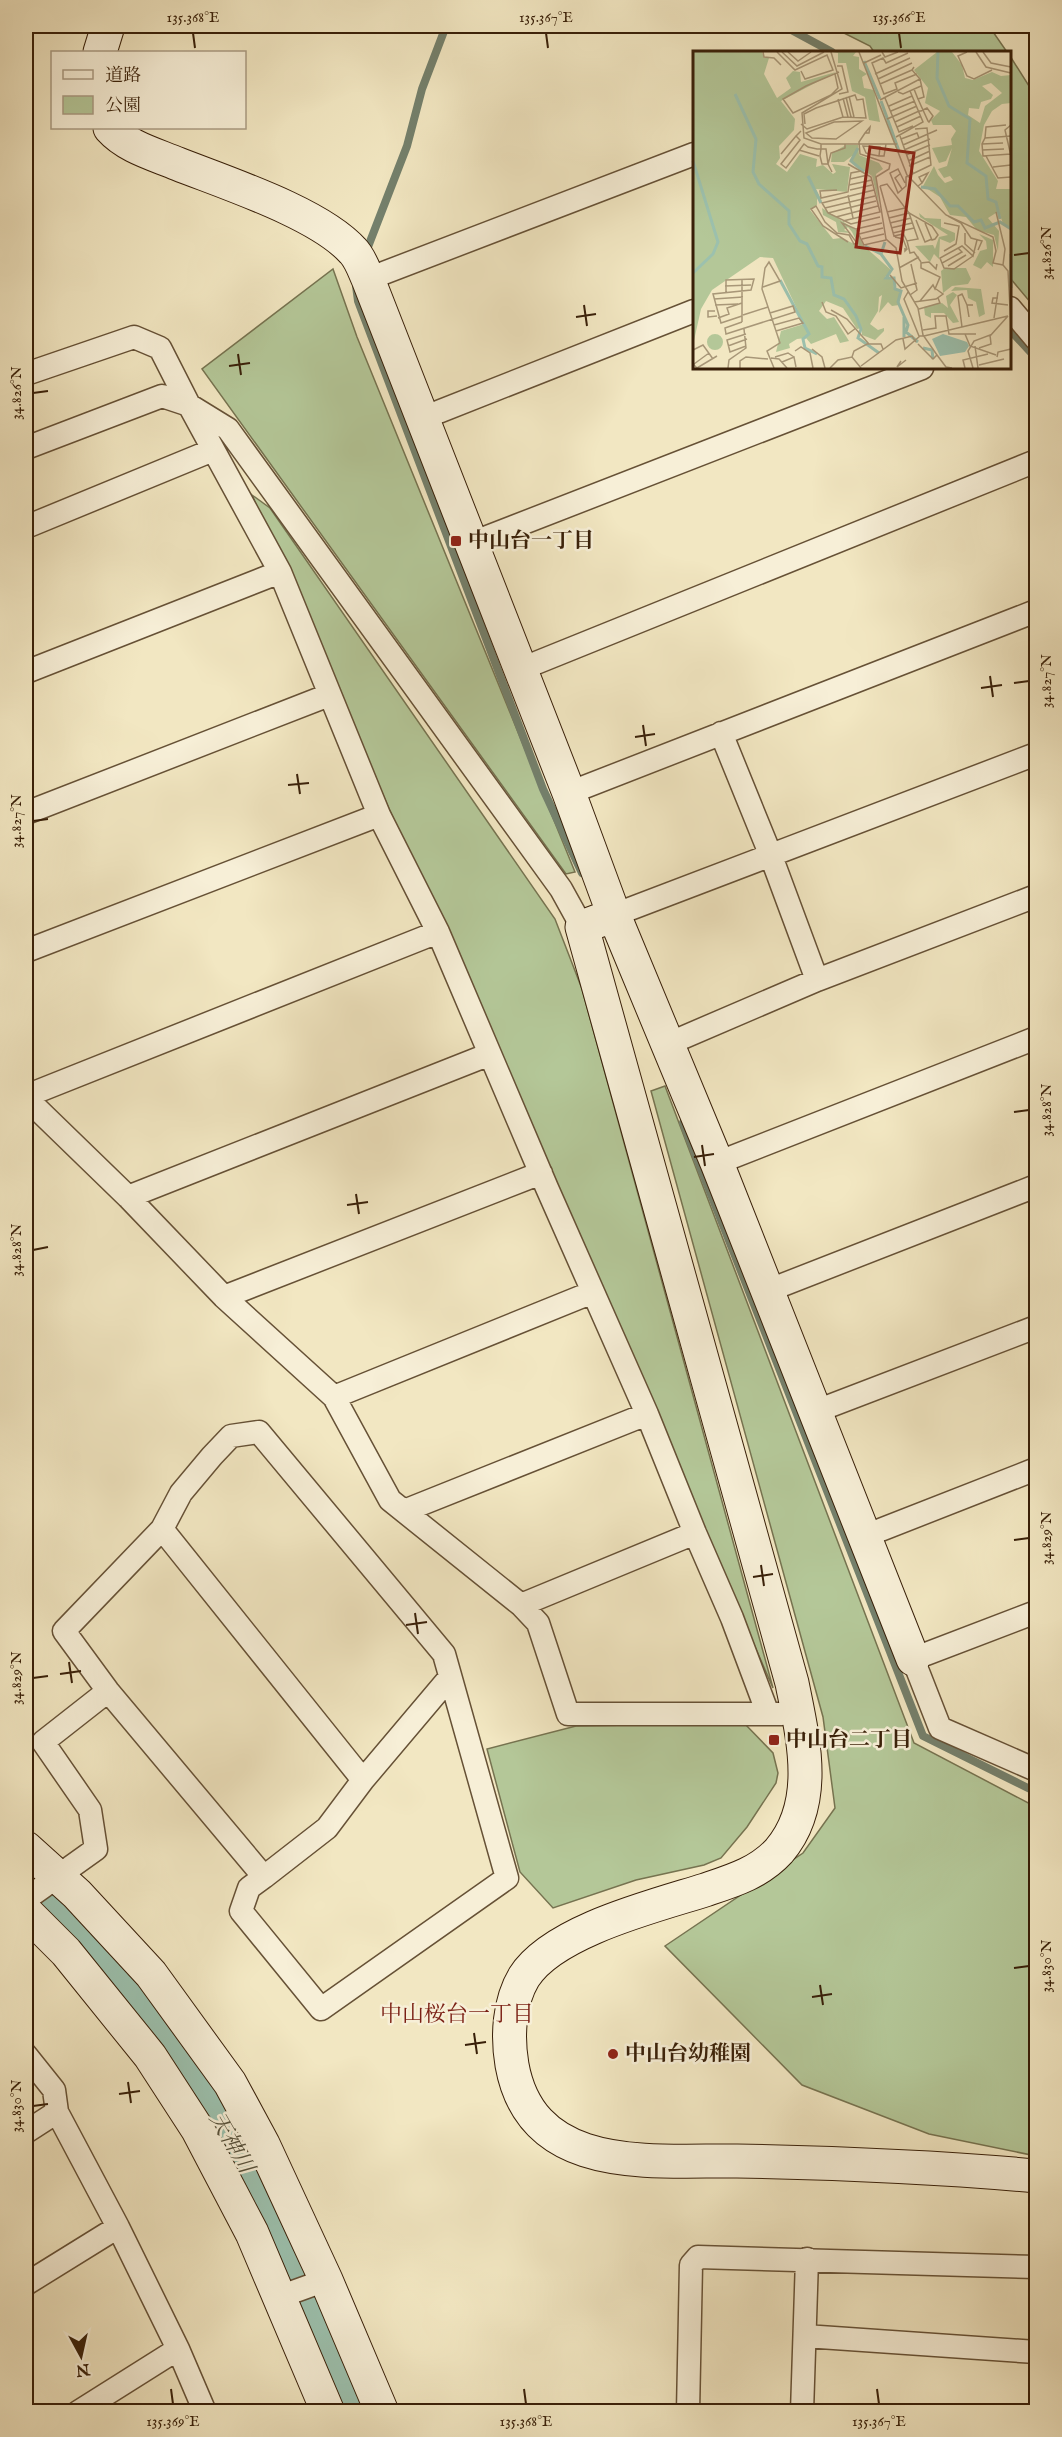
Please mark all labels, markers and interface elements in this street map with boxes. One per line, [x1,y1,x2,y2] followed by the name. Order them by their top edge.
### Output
[167,8,219,27] text: 135.368°E
[519,8,573,27] text: 135.367°E
[872,8,926,27] text: 135.366°E
[51,51,246,129] legend
[693,51,1011,369] inset map
[105,65,141,88] text: 道路
[105,95,141,118] text: 公園
[1037,226,1056,280] text: 34.826°N
[7,366,26,420] text: 34.826°N
[468,528,594,555] place label: 中山台一丁目
[449,534,463,548] marker: 中山台一丁目
[1037,654,1056,708] text: 34.827°N
[7,794,26,848] text: 34.827°N
[1037,1083,1056,1137] text: 34.828°N
[7,1223,26,1277] text: 34.828°N
[1037,1511,1056,1565] text: 34.829°N
[7,1651,26,1705] text: 34.829°N
[786,1727,912,1754] place label: 中山台二丁目
[767,1733,781,1747] marker: 中山台二丁目
[1037,1939,1056,1993] text: 34.830°N
[380,2001,534,2029] district label: 中山桜台一丁目
[625,2041,751,2068] place label: 中山台幼稚園
[606,2047,620,2061] marker: 中山台幼稚園
[7,2079,26,2133] text: 34.830°N
[202,2107,261,2180] water label: 天神川
[51,2326,111,2386] north arrow
[74,2358,92,2380] text: N
[146,2412,200,2431] text: 135.369°E
[500,2412,552,2431] text: 135.368°E
[852,2412,906,2431] text: 135.367°E

